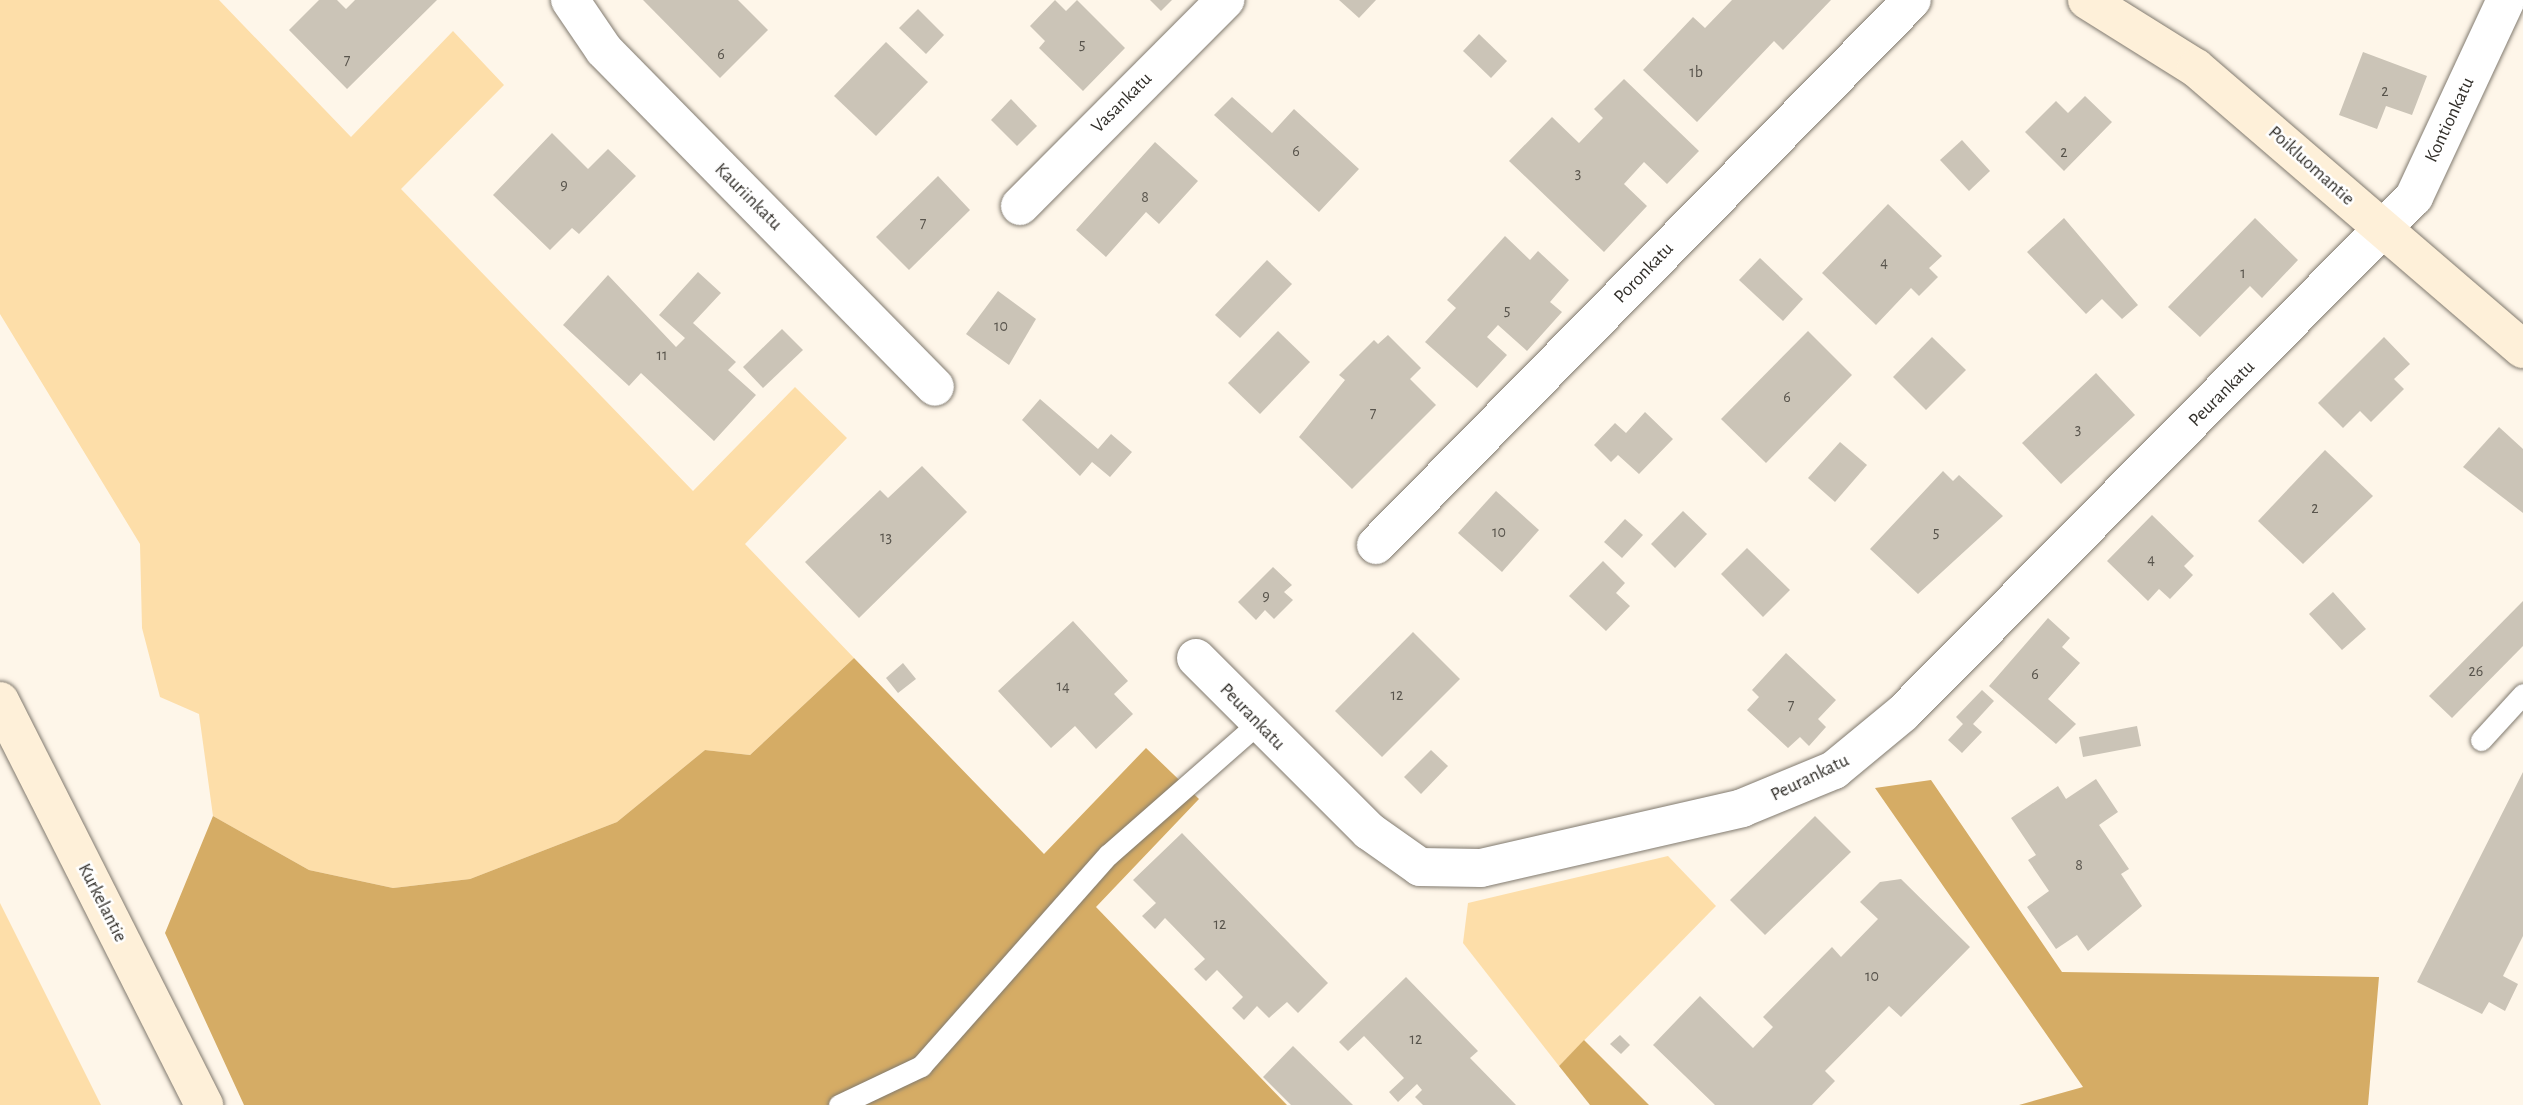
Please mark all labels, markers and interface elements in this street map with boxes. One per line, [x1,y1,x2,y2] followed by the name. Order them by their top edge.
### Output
[1079,34,1085,54] house number: 5
[717,44,725,64] house number: 6
[344,50,350,70] house number: 7
[1689,62,1703,82] house number: 1b
[1087,68,1157,138] street label: Vasankatu
[2420,74,2480,166] street label: Kontionkatu
[2381,81,2389,101] house number: 2
[2263,121,2359,211] street label: Poikluomantie
[1292,141,1300,161] house number: 6
[2060,142,2068,162] house number: 2
[709,158,787,236] street label: Kauriinkatu
[1575,163,1581,183] house number: 3
[560,175,568,195] house number: 9
[1141,187,1149,207] house number: 8
[920,213,926,233] house number: 7
[1609,238,1679,308] street label: Poronkatu
[1880,252,1888,272] house number: 4
[2240,263,2246,283] house number: 1
[1504,300,1510,320] house number: 5
[994,316,1008,336] house number: 10
[656,345,668,365] house number: 11
[2184,356,2260,432] street label: Peurankatu
[1783,387,1791,407] house number: 6
[1370,403,1376,423] house number: 7
[2075,419,2081,439] house number: 3
[2311,498,2319,518] house number: 2
[1492,522,1506,542] house number: 10
[1933,522,1939,542] house number: 5
[880,527,892,547] house number: 13
[2147,549,2155,569] house number: 4
[1262,586,1270,606] house number: 9
[2469,661,2483,681] house number: 26
[2031,664,2039,684] house number: 6
[1056,676,1070,696] house number: 14
[1214,679,1290,755] street label: Peurankatu
[1391,685,1403,705] house number: 12
[1788,695,1794,715] house number: 7
[1767,749,1853,807] street label: Peurankatu
[2075,855,2083,875] house number: 8
[72,860,132,946] street label: Kurkelantie
[1214,914,1226,934] house number: 12
[1865,966,1879,986] house number: 10
[1410,1029,1422,1049] house number: 12

